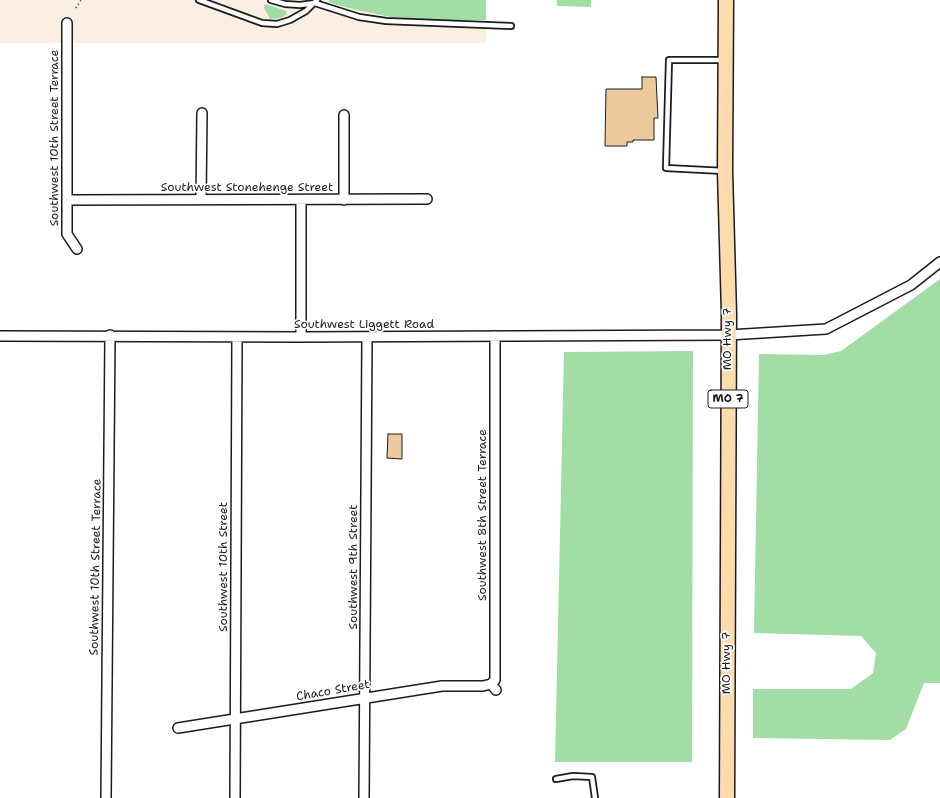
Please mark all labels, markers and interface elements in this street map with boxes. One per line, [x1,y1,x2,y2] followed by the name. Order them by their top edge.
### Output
[48,50,62,226] street label: Southwest 10th Street Terrace
[161,181,333,195] street label: Southwest Stonehenge Street
[721,308,735,370] street label: MO Hwy 7
[294,318,434,332] street label: Southwest Liggett Road
[708,390,748,408] road number: MO 7
[476,429,490,601] street label: Southwest 8th Street Terrace
[87,479,105,655] street label: Southwest 10th Street Terrace
[217,502,231,632] street label: Southwest 10th Street
[347,504,361,630] street label: Southwest 9th Street
[720,632,734,694] street label: MO Hwy 7
[295,677,371,705] street label: Chaco Street

